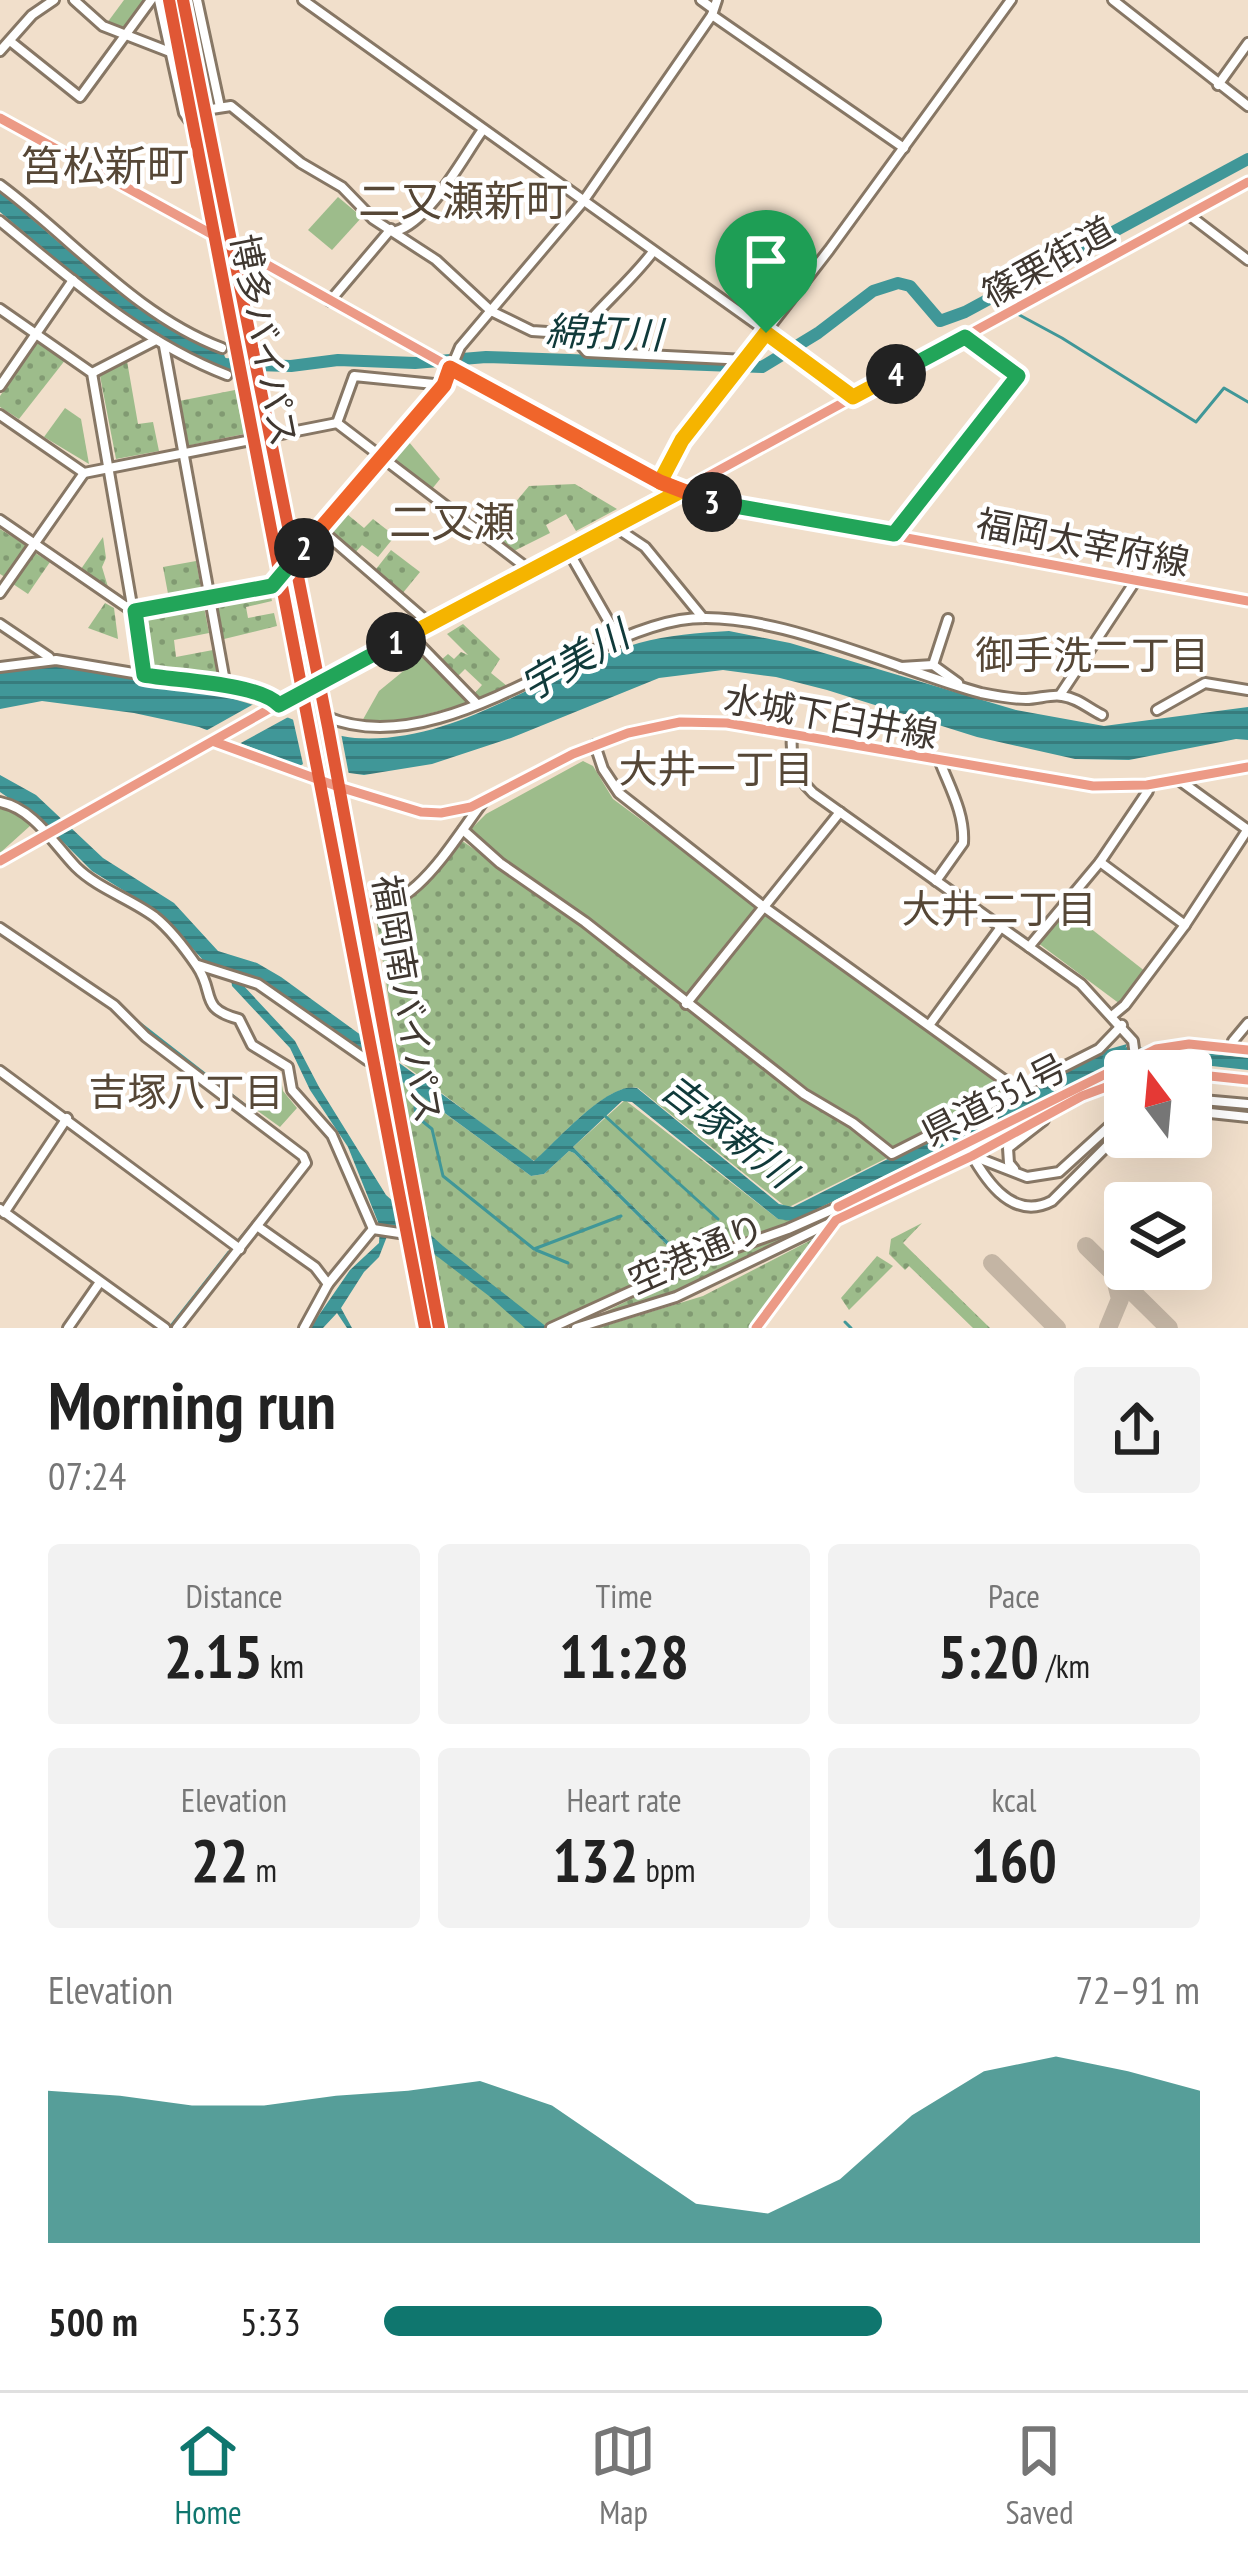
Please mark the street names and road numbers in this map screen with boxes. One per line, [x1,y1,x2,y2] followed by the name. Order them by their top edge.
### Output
[974,206,1122,316] street label: 篠栗街道
[221,230,309,450] street label: 博多バイパス
[972,498,1194,586] street label: 福岡太宰府線
[721,674,941,758] street label: 水城下臼井線
[363,871,453,1127] street label: 福岡南バイパス
[914,1043,1074,1155] street label: 県道551号
[621,1202,771,1304] street label: 空港通り

